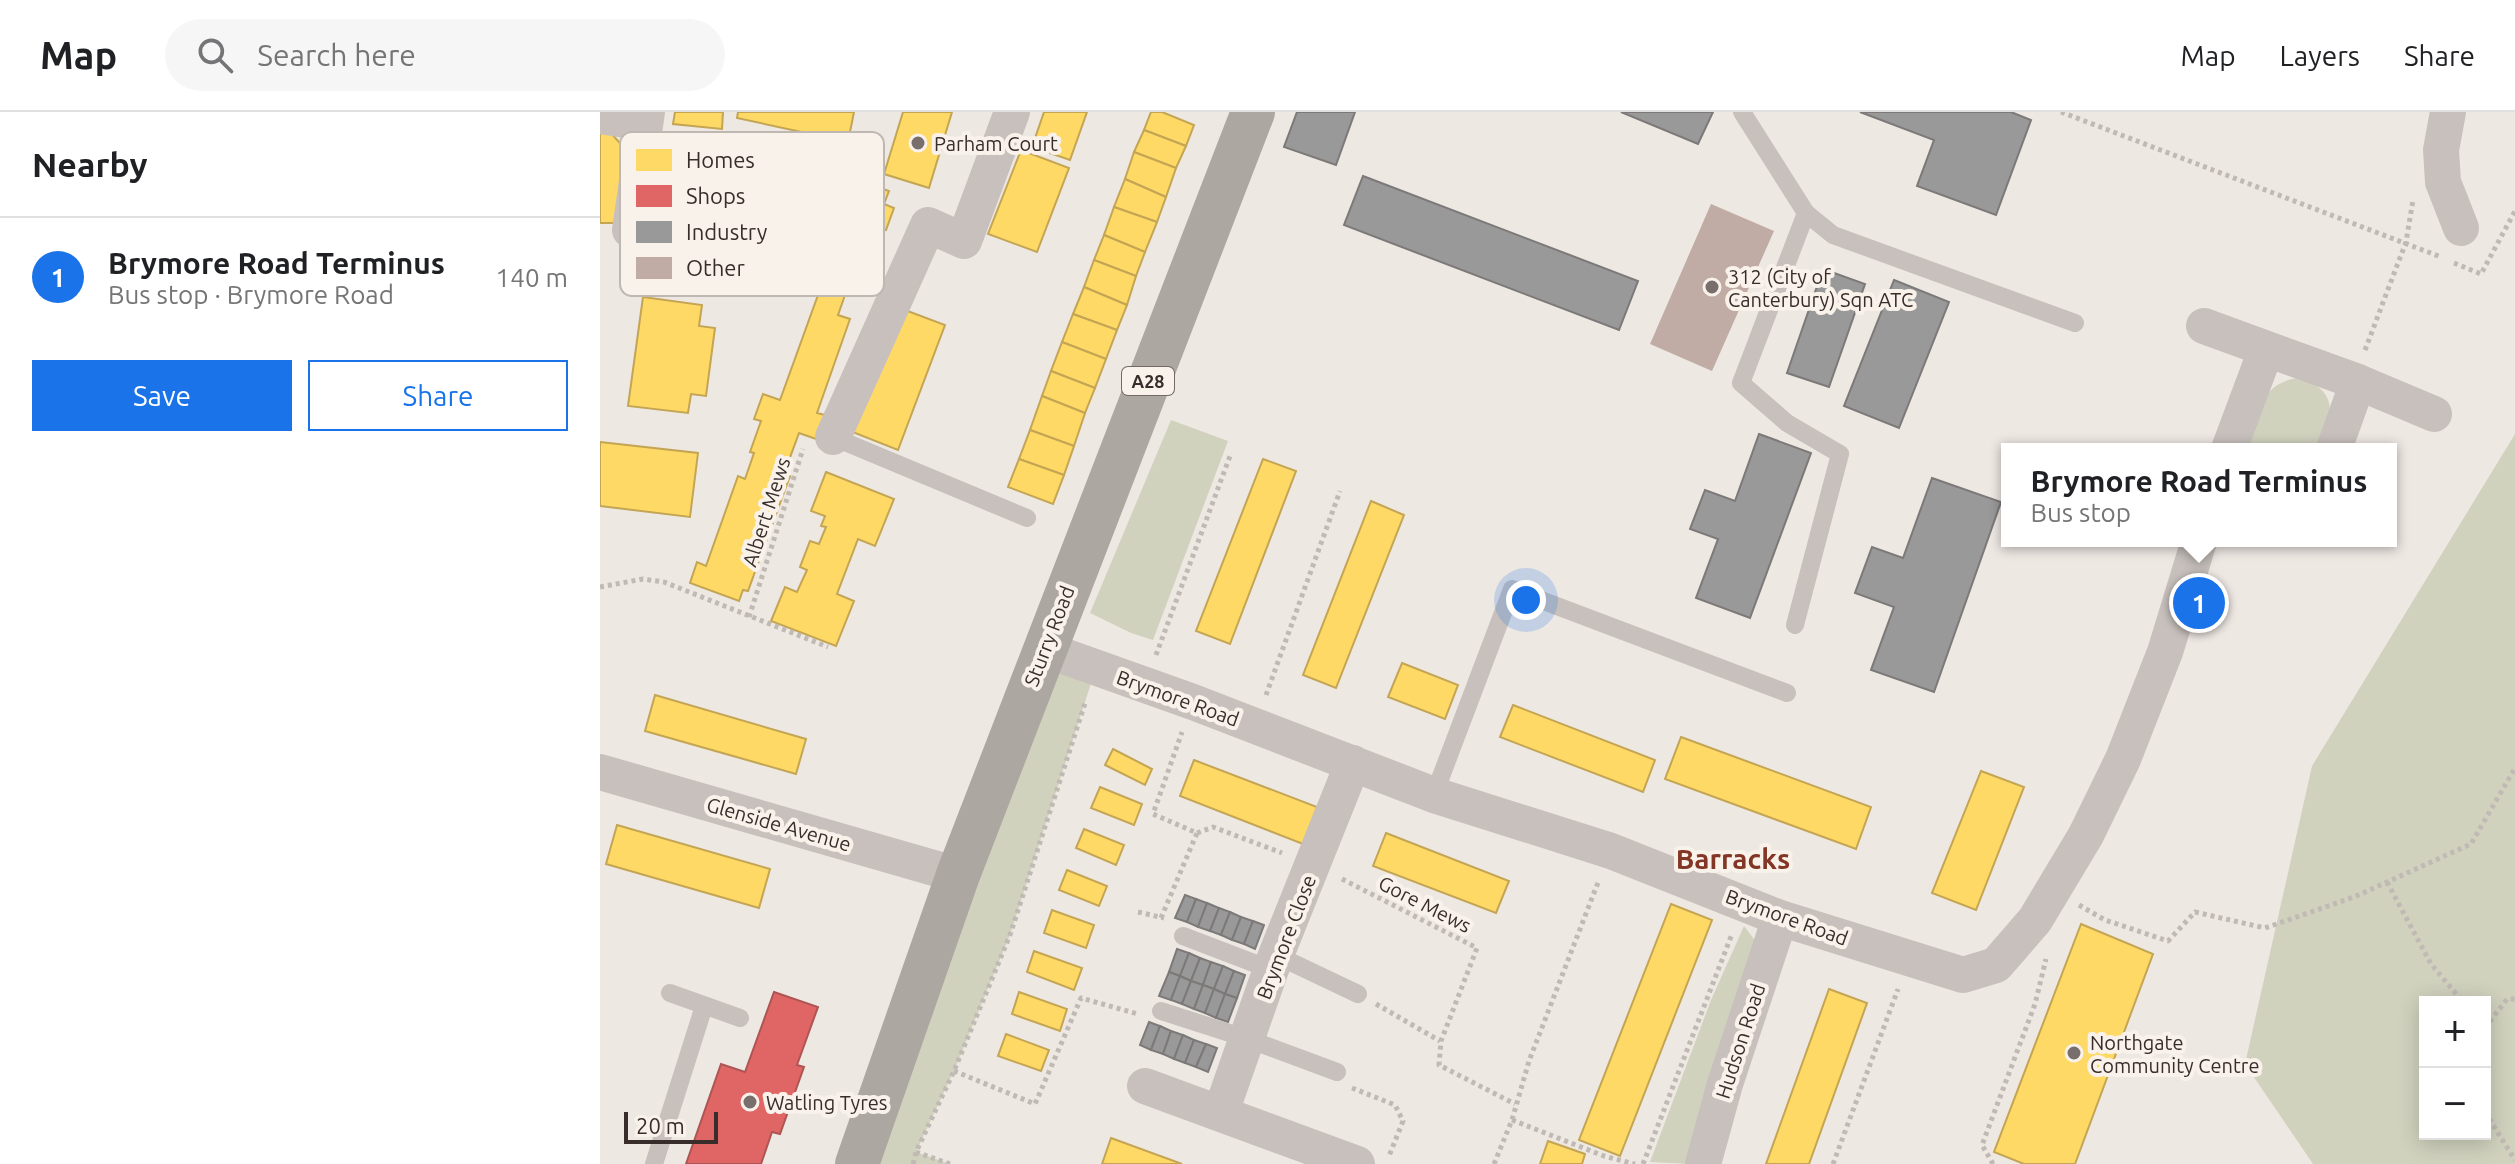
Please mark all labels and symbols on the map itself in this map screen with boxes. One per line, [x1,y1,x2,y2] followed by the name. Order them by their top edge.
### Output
[620,132,884,296] legend
[934,132,1058,155] place label: Parham Court
[909,134,927,152] marker: Parham Court
[686,147,755,172] text: Homes
[686,183,745,208] text: Shops
[686,219,768,244] text: Industry
[686,255,745,280] text: Other
[1728,265,1913,311] place label: 312 (City of Canterbury) Sqn ATC
[1703,278,1721,296] marker: 312 (City of Canterbury) Sqn ATC
[1122,367,1174,395] road number: A28
[738,454,794,570] street label: Albert Mews
[2173,573,2225,633] pin: 1
[1506,580,1546,620] your location
[1019,583,1079,689] street label: Sturry Road
[1114,665,1242,731] street label: Brymore Road
[704,792,854,856] street label: Glenside Avenue
[1676,843,1790,874] district label: Barracks
[1375,871,1475,937] street label: Gore Mews
[1252,872,1320,1002] street label: Brymore Close
[1723,884,1851,950] street label: Brymore Road
[1711,981,1769,1101] street label: Hudson Road
[2090,1031,2259,1077] place label: Northgate Community Centre
[2065,1044,2083,1062] marker: Northgate Community Centre
[766,1091,888,1114] place label: Watling Tyres
[741,1093,759,1111] marker: Watling Tyres
[624,1108,718,1144] scale bar

